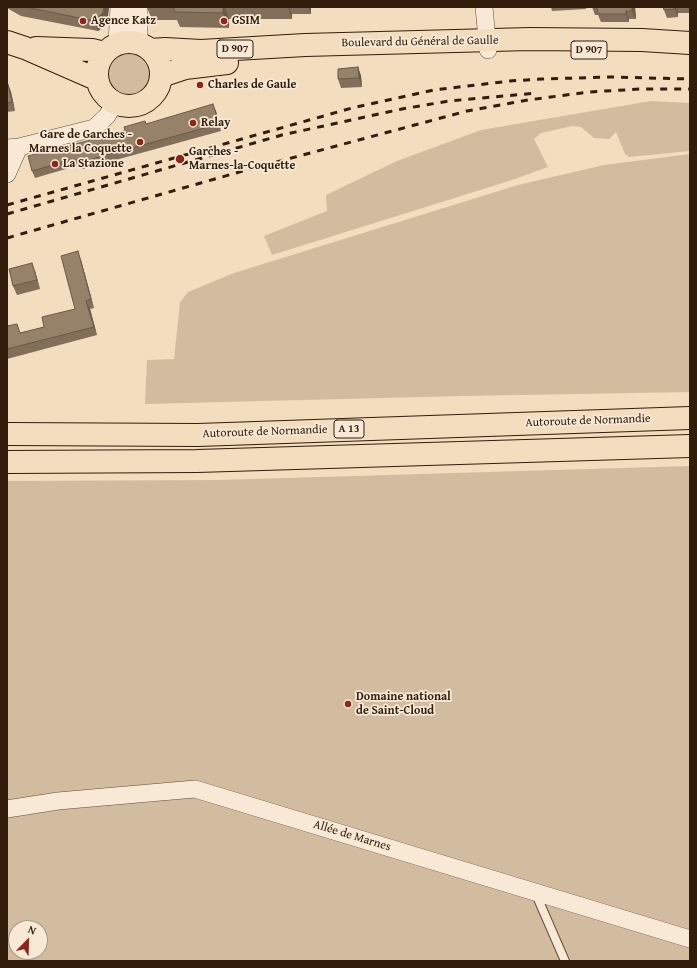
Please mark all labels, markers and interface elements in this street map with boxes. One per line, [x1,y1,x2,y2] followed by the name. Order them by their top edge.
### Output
[91,14,156,28] place label: Agence Katz
[232,14,260,28] place label: GSIM
[78,16,88,26] marker: Agence Katz
[219,16,229,26] marker: GSIM
[341,33,499,51] street label: Boulevard du Général de Gaulle
[217,40,253,58] road number: D 907
[571,41,607,59] road number: D 907
[208,78,296,92] place label: Charles de Gaule
[195,80,205,90] marker: Charles de Gaule
[201,116,230,130] place label: Relay
[188,118,198,128] marker: Relay
[29,128,132,156] place label: Gare de Garches - Marnes la Coquette
[135,137,145,147] marker: Gare de Garches - Marnes la Coquette
[189,145,295,173] place label: Garches - Marnes-la-Coquette
[174,153,186,165] marker: Garches - Marnes-la-Coquette
[63,157,124,171] place label: La Stazione
[50,159,60,169] marker: La Stazione
[525,412,651,430] street label: Autoroute de Normandie
[334,420,364,438] road number: A 13
[202,423,328,441] street label: Autoroute de Normandie
[356,690,451,718] place label: Domaine national de Saint-Cloud
[343,699,353,709] marker: Domaine national de Saint-Cloud
[312,817,392,855] street label: Allée de Marnes
[8,920,48,960] north arrow
[26,921,39,939] text: N

